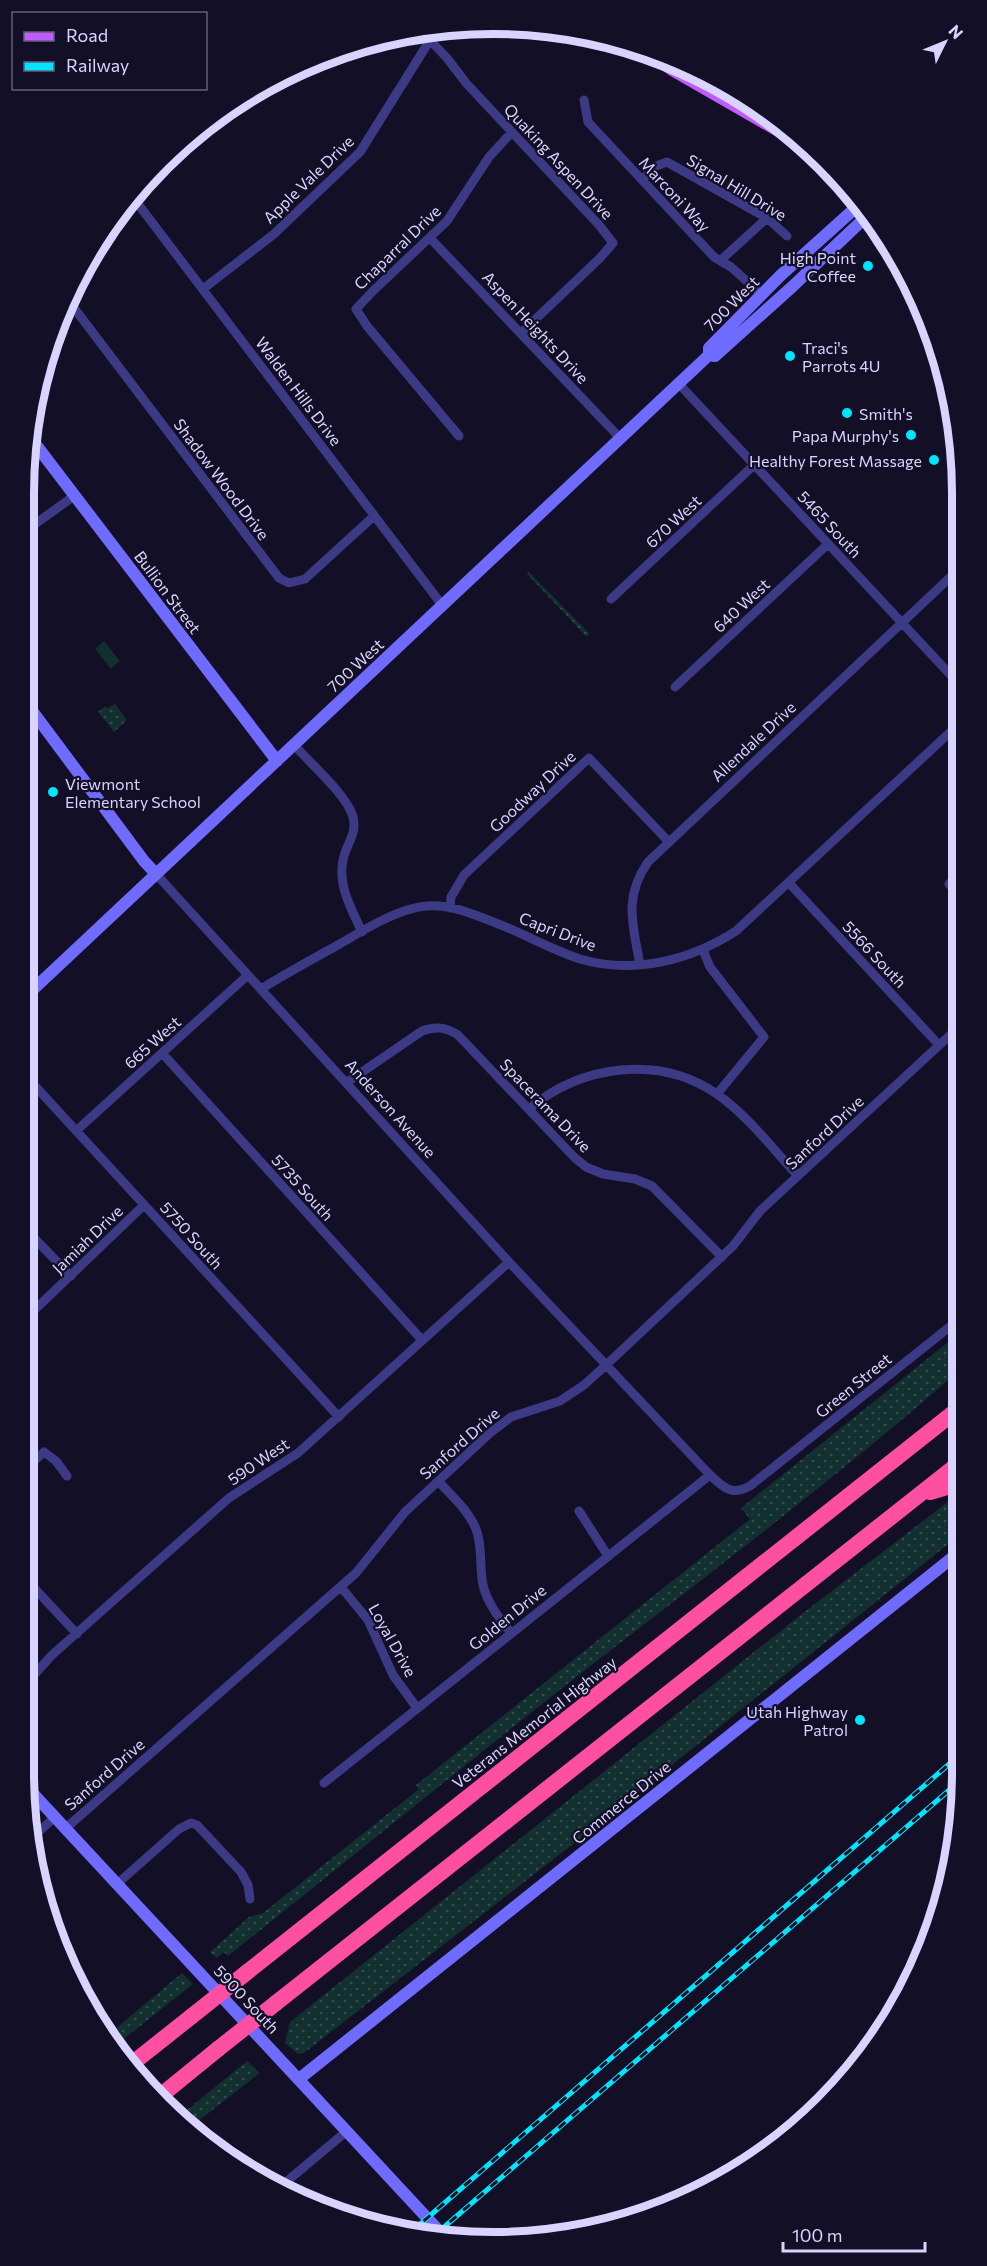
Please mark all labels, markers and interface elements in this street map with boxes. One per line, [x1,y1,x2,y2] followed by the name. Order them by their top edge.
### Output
[12,12,207,90] legend
[915,12,975,72] north arrow
[945,21,967,42] text: N
[66,24,108,46] text: Road
[66,54,129,76] text: Railway
[501,99,617,223] street label: Quaking Aspen Drive
[259,131,357,227] street label: Apple Vale Drive
[684,150,790,224] street label: Signal Hill Drive
[636,153,714,235] street label: Marconi Way
[350,201,444,293] street label: Chaparral Drive
[780,248,856,285] place label: High Point Coffee
[861,259,875,273] marker: High Point Coffee
[479,267,593,387] street label: Aspen Heights Drive
[700,271,763,334] street label: 700 West
[252,333,346,449] street label: Walden Hills Drive
[802,338,881,375] place label: Traci's Parrots 4U
[783,349,797,363] marker: Traci's Parrots 4U
[859,404,913,423] place label: Smith's
[840,406,854,420] marker: Smith's
[170,415,274,543] street label: Shadow Wood Drive
[792,426,899,445] place label: Papa Murphy's
[904,428,918,442] marker: Papa Murphy's
[749,451,922,470] place label: Healthy Forest Massage
[927,453,941,467] marker: Healthy Forest Massage
[794,487,866,561] street label: 5465 South
[641,490,705,551] street label: 670 West
[131,547,205,637] street label: Bullion Street
[709,574,773,636] street label: 640 West
[323,634,387,696] street label: 700 West
[707,697,799,785] street label: Allendale Drive
[485,746,579,836] street label: Goodway Drive
[65,774,201,811] place label: Viewmont Elementary School
[46,785,60,799] marker: Viewmont Elementary School
[517,908,599,954] street label: Capri Drive
[839,917,911,991] street label: 5566 South
[120,1012,184,1072] street label: 665 West
[497,1054,595,1156] street label: Spacerama Drive
[342,1055,440,1161] street label: Anderson Avenue
[781,1091,867,1173] street label: Sanford Drive
[268,1150,338,1224] street label: 5735 South
[157,1197,227,1273] street label: 5750 South
[48,1201,126,1277] street label: Jamiah Drive
[811,1348,895,1421] street label: Green Street
[415,1403,503,1483] street label: Sanford Drive
[224,1433,293,1488] street label: 590 West
[465,1580,549,1654] street label: Golden Drive
[365,1600,421,1680] street label: Loyal Drive
[448,1652,620,1792] street label: Veterans Memorial Highway
[746,1702,848,1739] place label: Utah Highway Patrol
[853,1713,867,1727] marker: Utah Highway Patrol
[60,1734,148,1814] street label: Sanford Drive
[568,1757,674,1847] street label: Commerce Drive
[211,1961,283,2037] street label: 5900 South
[783,2215,926,2253] scale bar
[792,2224,842,2246] text: 100 m

